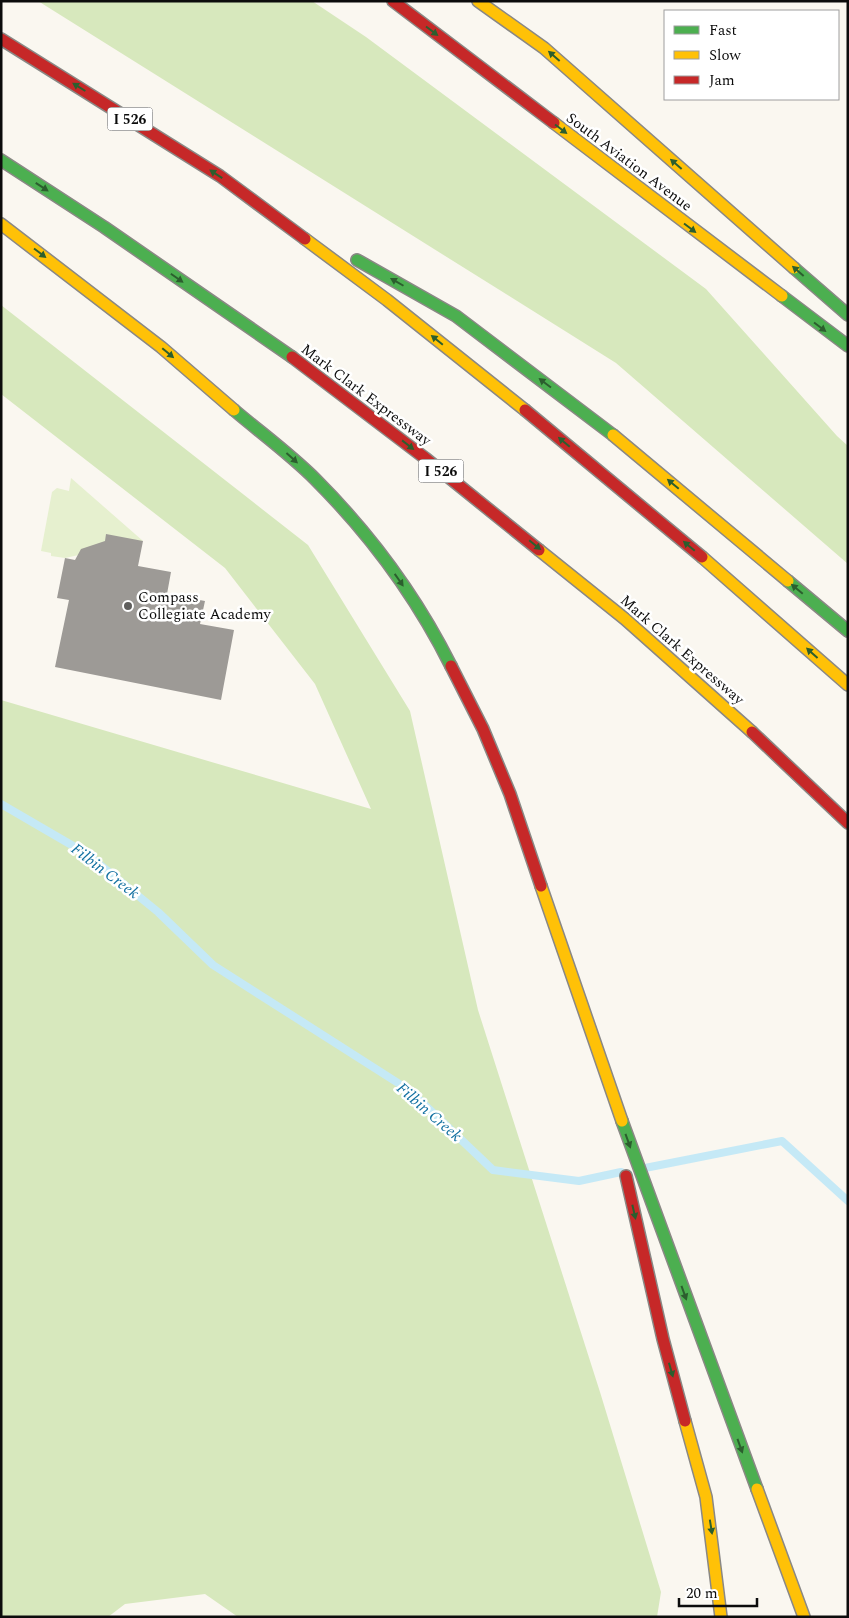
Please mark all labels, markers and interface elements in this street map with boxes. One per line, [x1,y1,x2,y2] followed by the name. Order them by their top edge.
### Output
[664,10,839,100] legend
[709,19,737,42] text: Fast
[425,26,439,36] one-way arrow
[709,44,741,67] text: Slow
[548,51,561,62] one-way arrow
[709,69,735,92] text: Jam
[72,83,85,92] one-way arrow
[561,107,697,217] street label: South Aviation Avenue
[108,108,152,130] road number: I 526
[554,124,567,135] one-way arrow
[670,159,682,170] one-way arrow
[209,169,223,179] one-way arrow
[36,182,49,191] one-way arrow
[683,223,697,233] one-way arrow
[33,248,46,259] one-way arrow
[792,266,804,277] one-way arrow
[170,273,183,283] one-way arrow
[389,278,404,286] one-way arrow
[813,321,826,332] one-way arrow
[431,335,444,346] one-way arrow
[296,338,437,452] street label: Mark Clark Expressway
[162,348,175,359] one-way arrow
[539,378,552,389] one-way arrow
[558,437,571,448] one-way arrow
[401,439,414,450] one-way arrow
[286,453,299,464] one-way arrow
[418,460,464,482] road number: I 526
[666,479,679,490] one-way arrow
[529,540,542,551] one-way arrow
[683,541,695,552] one-way arrow
[394,573,404,587] one-way arrow
[791,583,804,594] one-way arrow
[138,586,271,626] place label: Compass Collegiate Academy
[615,589,750,711] street label: Mark Clark Expressway
[122,600,134,612] marker: Compass Collegiate Academy
[805,647,818,658] one-way arrow
[66,837,145,905] water label: Filbin Creek
[391,1077,468,1148] water label: Filbin Creek
[625,1133,632,1148] one-way arrow
[630,1204,638,1219] one-way arrow
[680,1286,688,1301] one-way arrow
[668,1362,676,1377] one-way arrow
[737,1438,744,1453] one-way arrow
[707,1520,715,1536] one-way arrow
[679,1576,756,1608] scale bar
[686,1582,718,1605] text: 20 m

